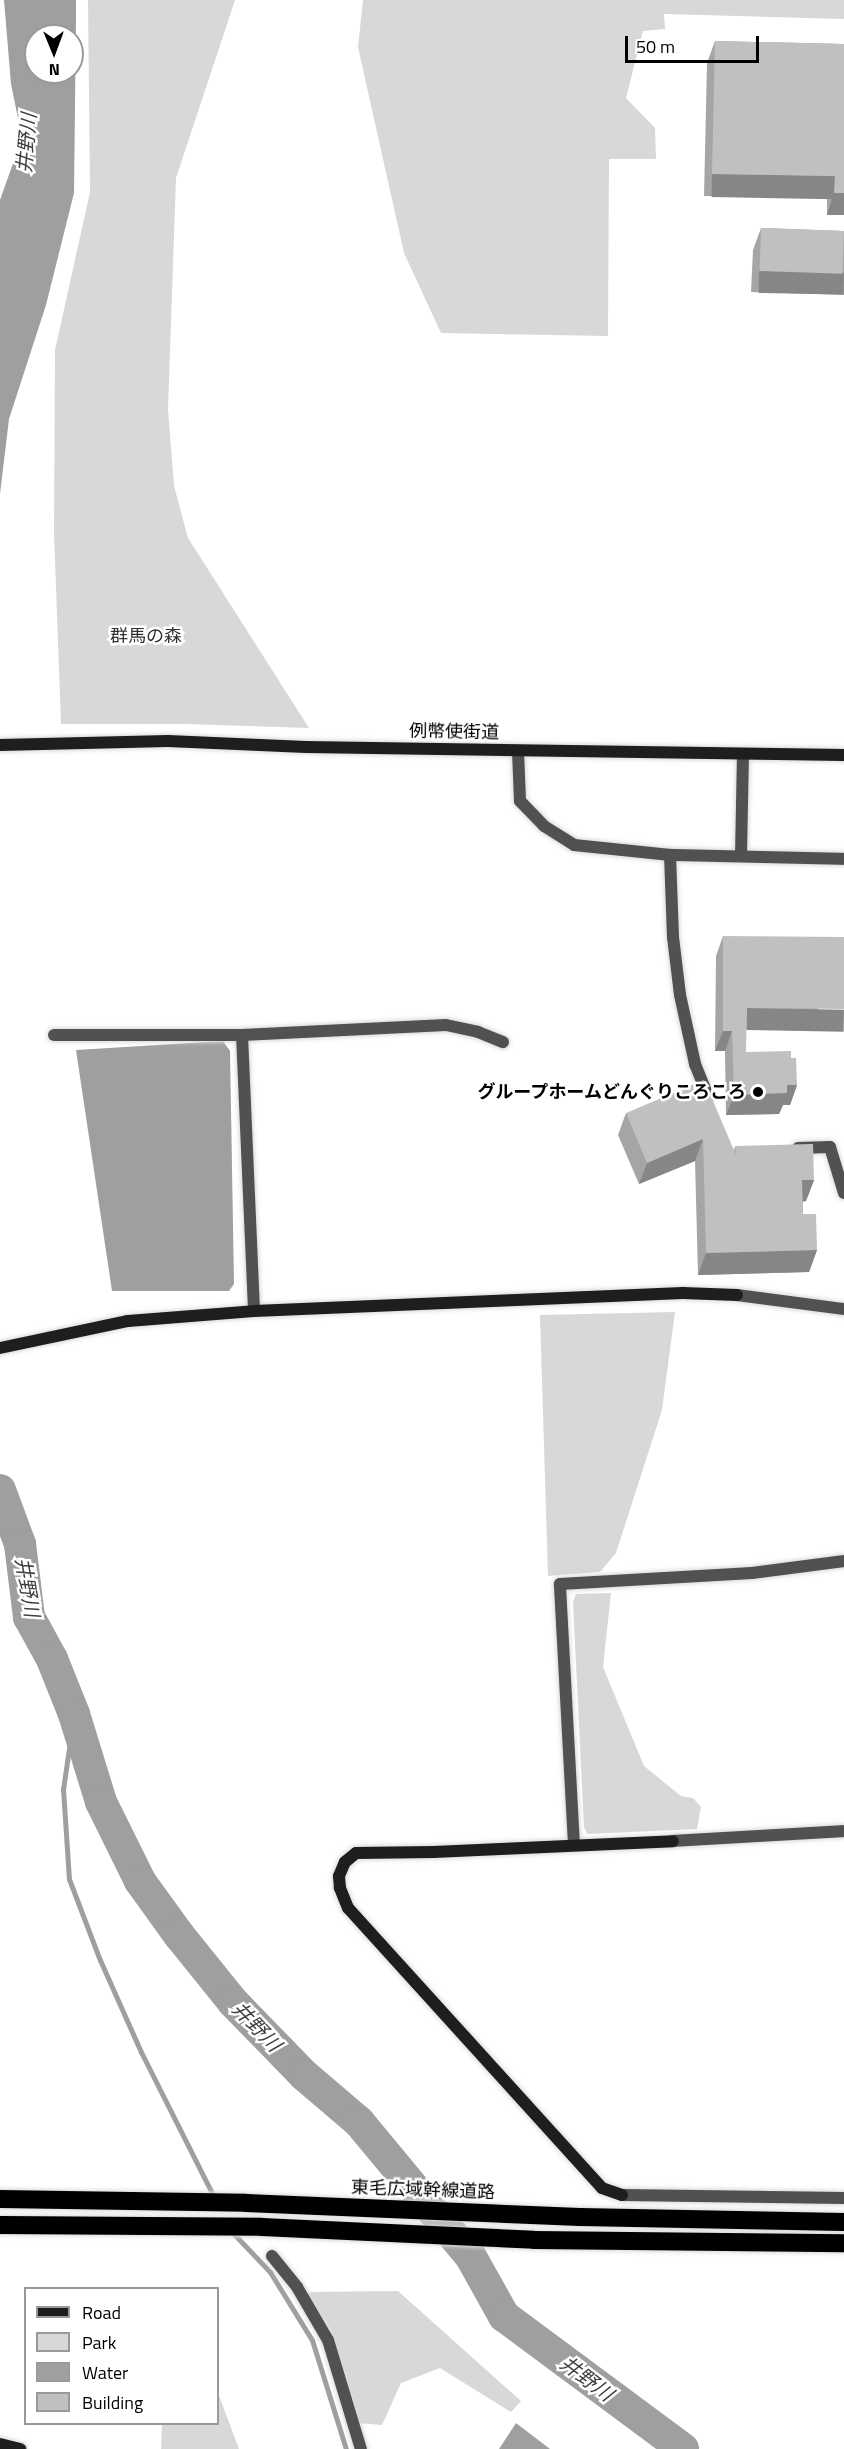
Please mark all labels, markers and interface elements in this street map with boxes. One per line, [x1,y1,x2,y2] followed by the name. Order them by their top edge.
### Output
[24,24,84,84] north arrow
[628,24,762,62] scale bar
[636,33,675,60] text: 50 m
[49,58,60,82] text: N
[11,112,41,174] water label: 井野川
[110,625,182,647] park label: 群馬の森
[409,720,499,744] street label: 例幣使街道
[476,1081,746,1103] place label: グループホームどんぐりころころ
[751,1085,765,1099] marker: グループホームどんぐりころころ
[11,1555,45,1619] water label: 井野川
[228,1996,286,2056] water label: 井野川
[351,2177,495,2203] street label: 東毛広域幹線道路
[24,2287,219,2425] legend
[82,2299,121,2326] text: Road
[82,2329,116,2356] text: Park
[556,2350,618,2406] water label: 井野川
[82,2359,128,2386] text: Water
[82,2389,143,2416] text: Building

